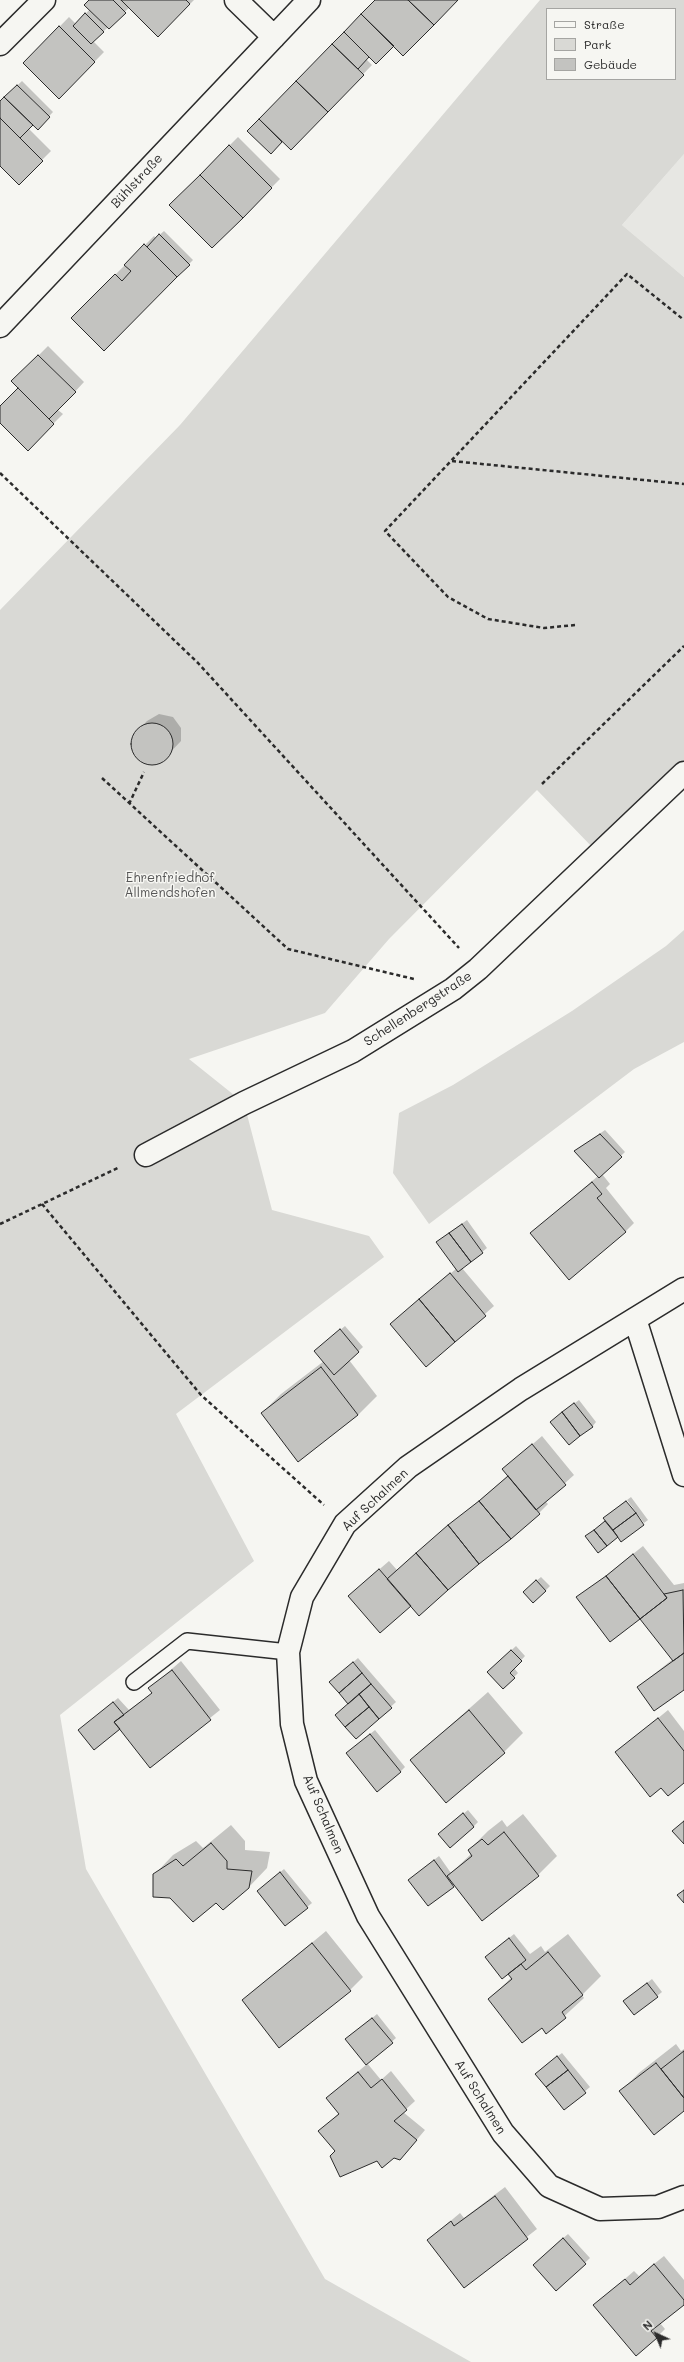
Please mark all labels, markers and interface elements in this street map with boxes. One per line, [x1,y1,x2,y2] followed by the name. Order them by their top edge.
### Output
[546,8,676,80] legend
[584,16,625,32] text: Straße
[584,36,611,52] text: Park
[584,56,637,72] text: Gebäude
[108,151,166,211] street label: Bühlstraße
[124,870,216,901] park label: Ehrenfriedhof Allmendshofen
[361,968,475,1050] street label: Schellenbergstraße
[339,1465,411,1535] street label: Auf Schalmen
[299,1772,347,1856] street label: Auf Schalmen
[451,2057,509,2137] street label: Auf Schalmen
[636,2314,676,2354] north arrow
[639,2317,656,2333] text: N

